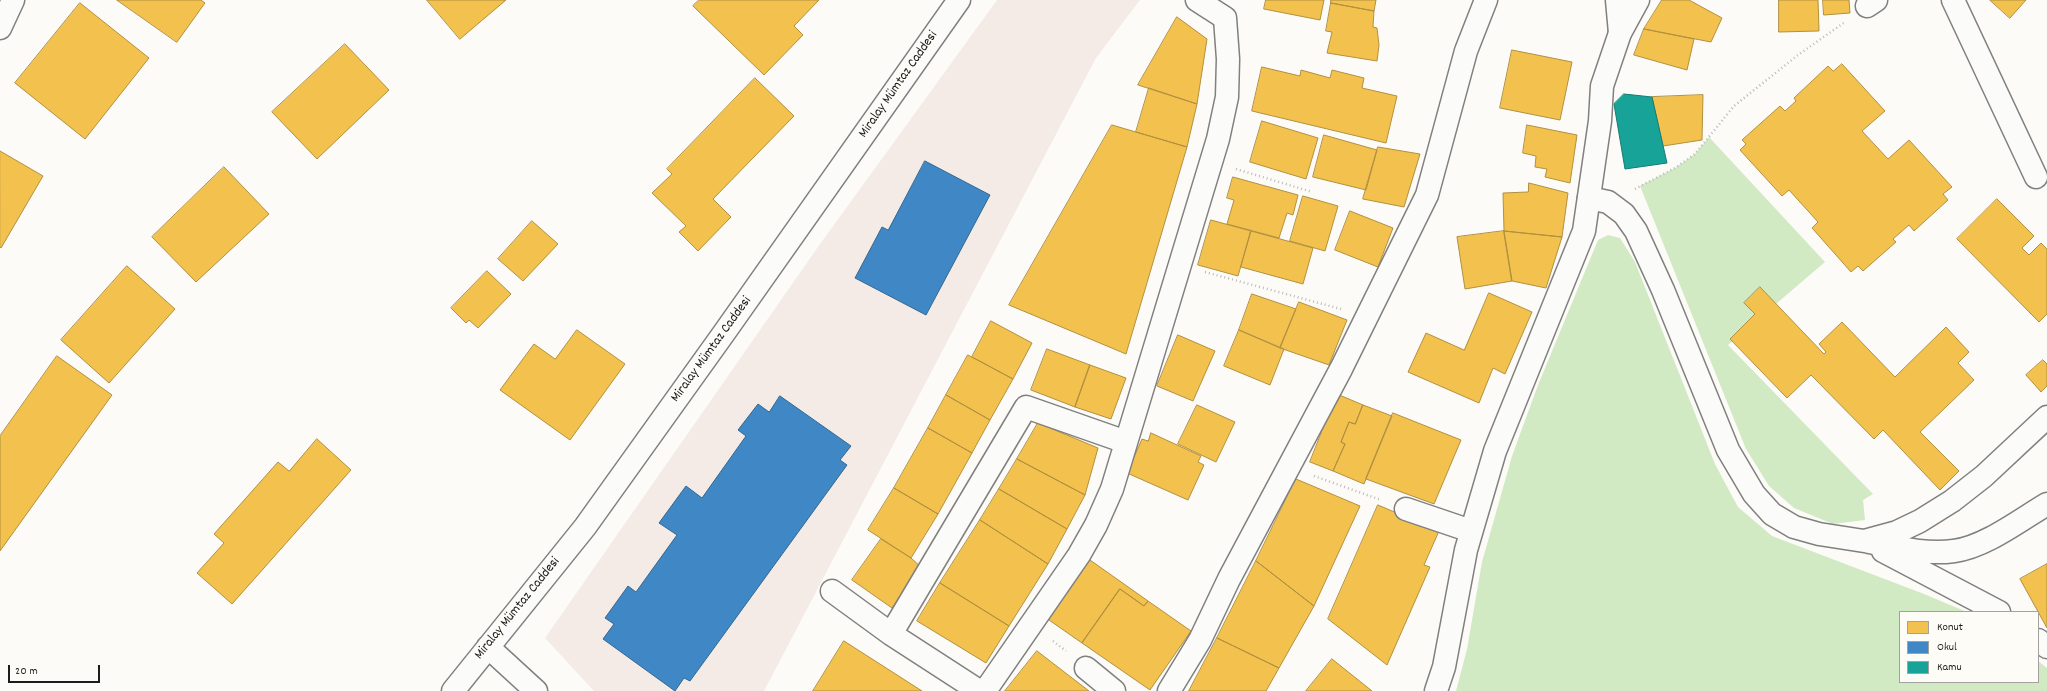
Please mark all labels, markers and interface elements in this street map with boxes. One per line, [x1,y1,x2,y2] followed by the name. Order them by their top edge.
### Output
[856,28,942,142] street label: Miralay Mümtaz Caddesi
[668,294,756,406] street label: Miralay Mümtaz Caddesi
[472,555,564,663] street label: Miralay Mümtaz Caddesi
[1899,611,2039,683] legend
[1937,619,1963,636] text: Konut
[1937,639,1957,656] text: Okul
[10,657,102,683] scale bar
[1937,659,1962,676] text: Kamu
[15,663,38,680] text: 20 m

